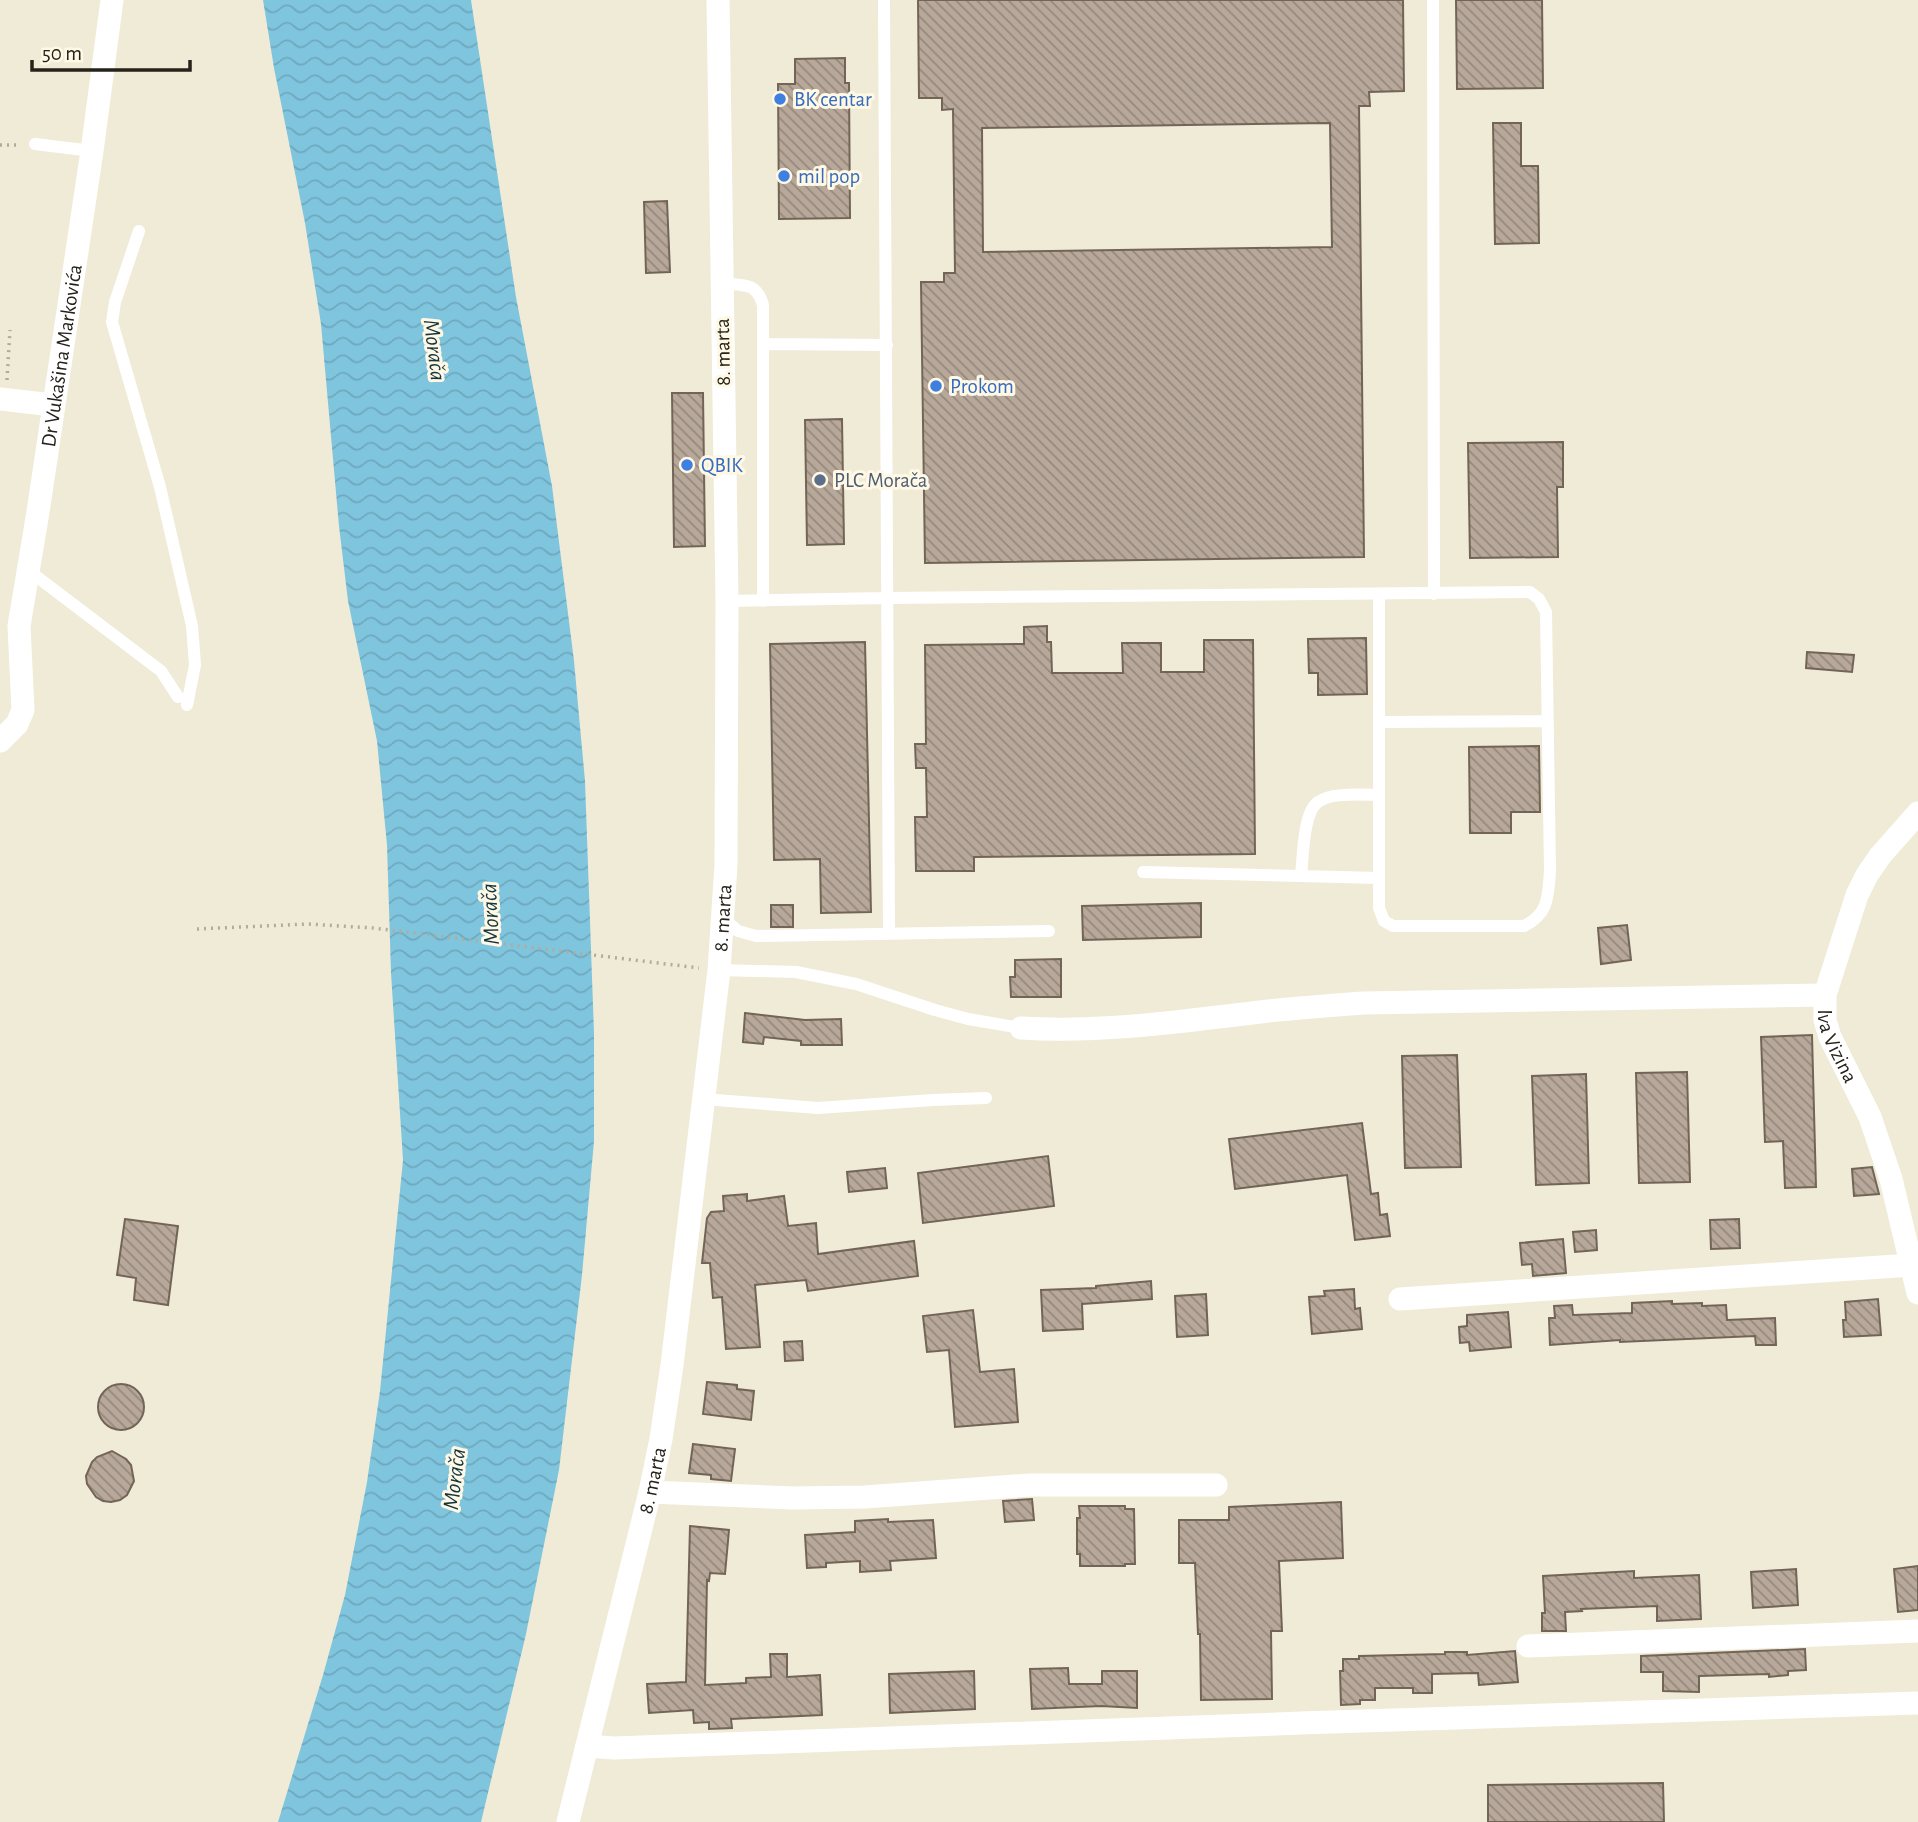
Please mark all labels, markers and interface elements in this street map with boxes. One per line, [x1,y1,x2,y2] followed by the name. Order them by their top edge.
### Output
[32,28,189,72] scale bar
[42,43,82,64] text: 50 m
[794,89,872,110] place label: BK centar
[772,91,788,107] marker: BK centar
[798,166,860,187] place label: mil pop
[776,168,792,184] marker: mil pop
[37,263,85,449] street label: Dr Vukašina Markovića
[419,318,449,382] water label: Morača
[712,318,734,386] street label: 8. marta
[950,376,1014,397] place label: Prokom
[928,378,944,394] marker: Prokom
[701,455,743,476] place label: QBIK
[679,457,695,473] marker: QBIK
[834,470,928,491] place label: PLC Morača
[812,472,828,488] marker: PLC Morača
[478,883,504,945] water label: Morača
[710,883,735,952] street label: 8. marta
[1815,1009,1862,1086] street label: Iva Vizina
[635,1445,670,1516] street label: 8. marta
[440,1447,470,1511] water label: Morača

